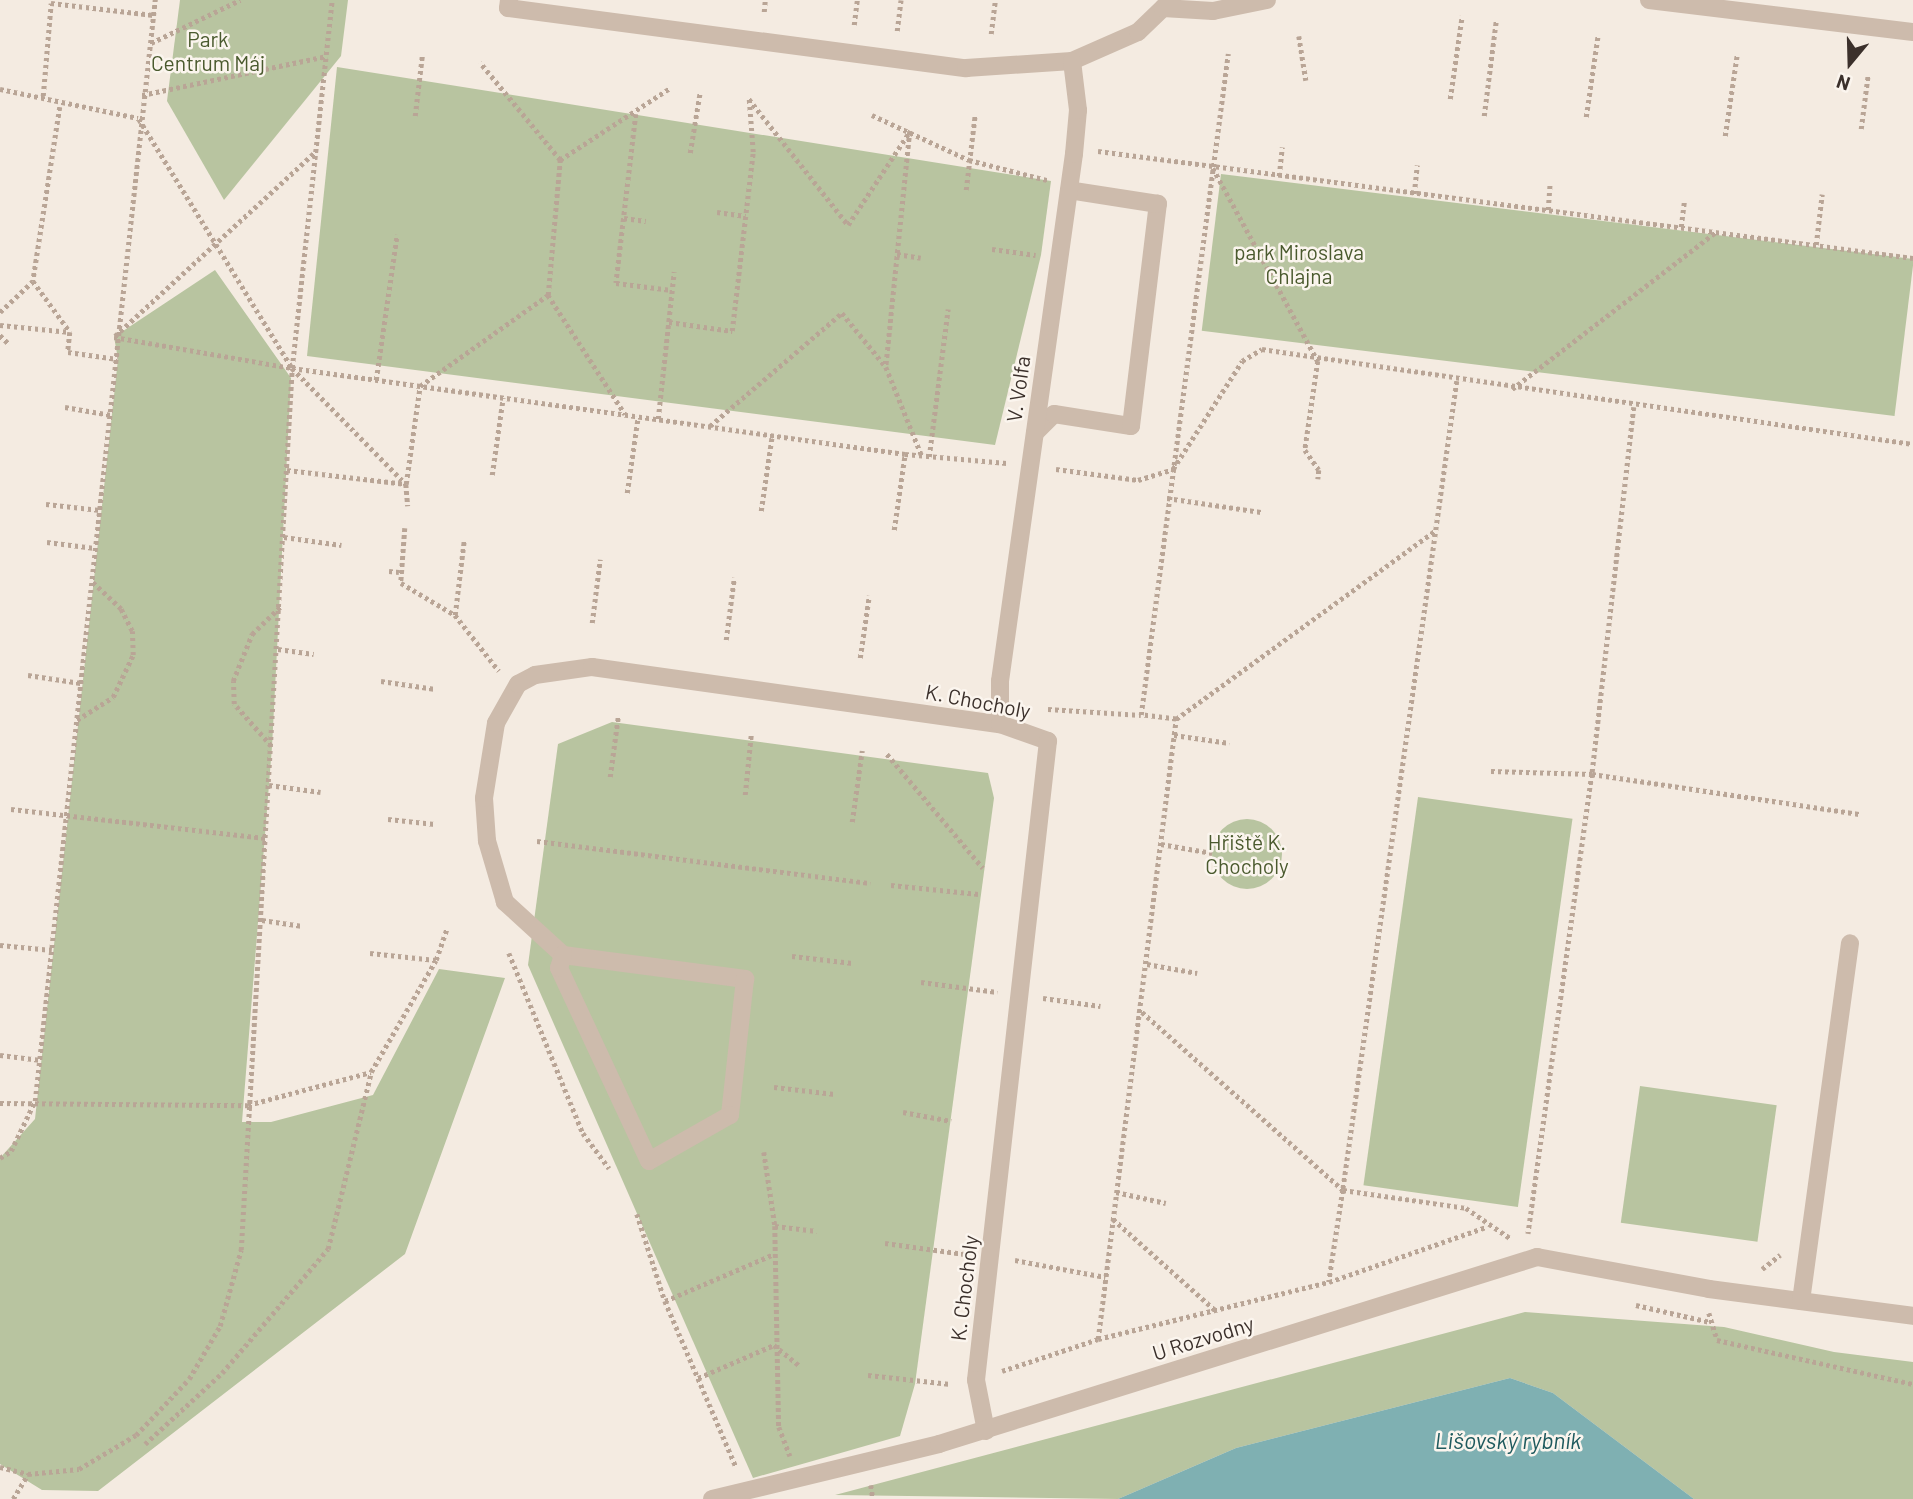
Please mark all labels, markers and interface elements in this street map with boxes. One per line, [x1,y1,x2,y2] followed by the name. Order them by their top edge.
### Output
[151,26,265,76] park label: Park Centrum Máj
[1815,28,1885,98] north arrow
[1833,70,1853,96] text: N
[1234,239,1364,289] park label: park Miroslava Chlajna
[1001,354,1035,424] street label: V. Volfa
[923,678,1033,724] street label: K. Chocholy
[1205,829,1289,879] park label: Hřiště K. Chocholy
[945,1234,983,1342] street label: K. Chocholy
[1149,1311,1257,1365] street label: U Rozvodny
[1435,1426,1581,1454] water label: Lišovský rybník

